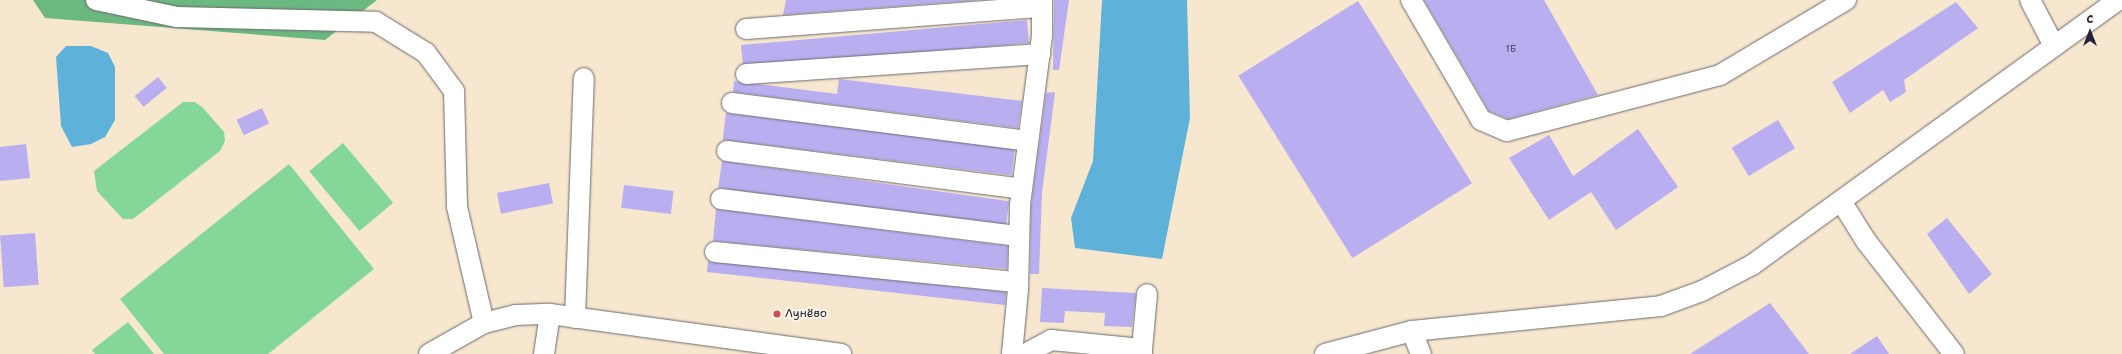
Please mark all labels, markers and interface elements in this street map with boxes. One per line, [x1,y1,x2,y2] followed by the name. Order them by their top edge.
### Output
[2070,12,2110,52] north arrow
[2087,12,2093,27] text: С
[1506,43,1516,55] house number: 1Б
[785,307,827,321] place label: Лунёво
[772,309,782,319] marker: Лунёво

